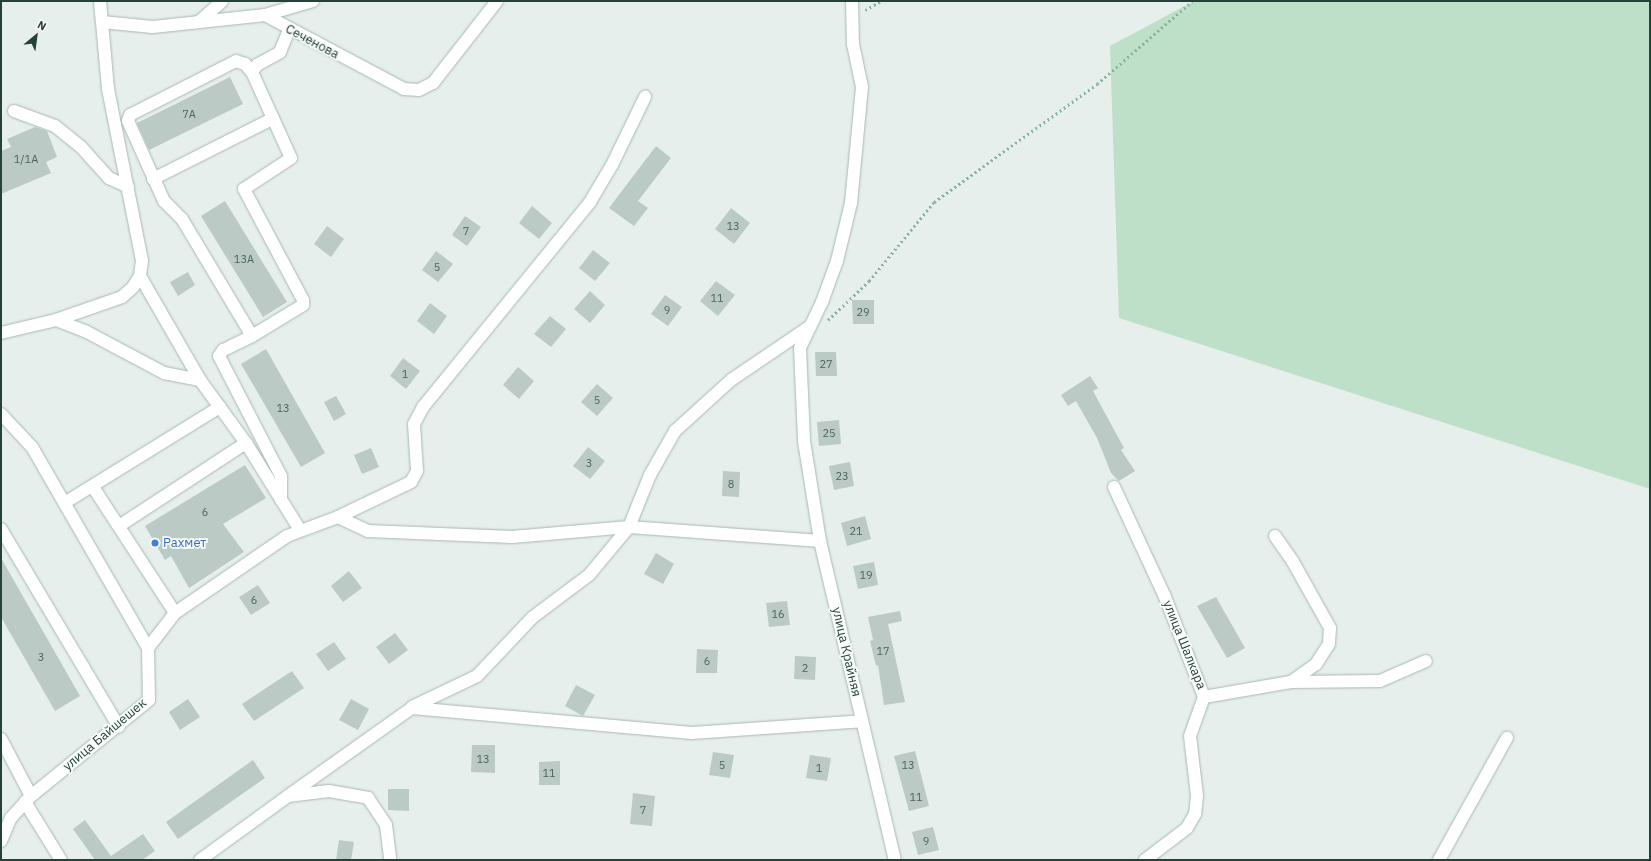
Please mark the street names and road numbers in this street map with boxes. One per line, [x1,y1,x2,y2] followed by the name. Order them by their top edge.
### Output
[283,21,341,63] street label: Сеченова
[1159,598,1209,692] street label: улица Шалкара
[828,606,864,698] street label: улица Крайняя
[60,696,150,774] street label: улица Байшешек

